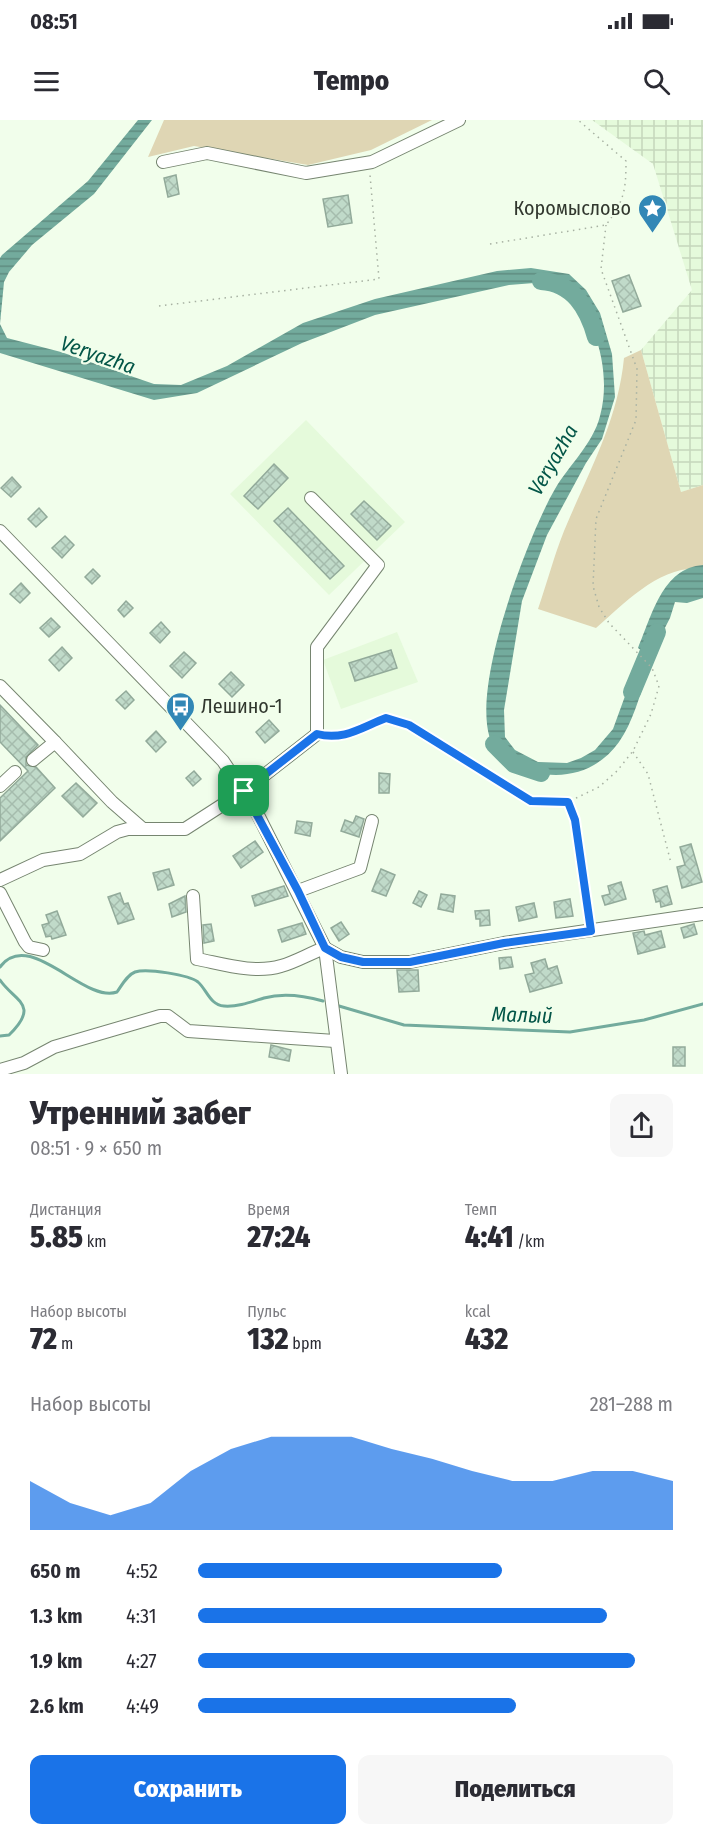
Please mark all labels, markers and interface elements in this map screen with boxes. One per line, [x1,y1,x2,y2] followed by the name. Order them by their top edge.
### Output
[30,8,78,35] text: 08:51
[30,65,63,98] icon: menu
[314,65,389,97] text: Tempo
[640,65,673,98] icon: search
[636,192,668,234] place icon: Коромыслово
[514,196,631,220] place label: Коромыслово
[57,330,139,380] water label: Veryazha
[522,420,584,500] water label: Veryazha
[164,690,196,732] bus stop icon: Лешино-1
[201,694,283,718] place label: Лешино-1
[218,765,269,816] pin
[227,774,260,807] icon: arrive
[491,1001,553,1029] water label: Малый
[30,1093,251,1133] text: Утренний забег
[610,1094,673,1157] button: share
[30,1136,162,1160] text: 08:51 · 9 × 650 m
[30,1200,102,1219] text: Дистанция
[247,1200,290,1219] text: Время
[465,1200,497,1219] text: Темп
[30,1219,83,1255] text: 5.85
[247,1219,310,1255] text: 27:24
[465,1219,514,1255] text: 4:41
[83,1232,107,1251] text: km
[514,1232,545,1251] text: /km
[30,1302,127,1321] text: Набор высоты
[247,1302,286,1321] text: Пульс
[465,1302,491,1321] text: kcal
[30,1321,57,1357] text: 72
[247,1321,289,1357] text: 132
[465,1321,508,1357] text: 432
[57,1334,73,1353] text: m
[289,1334,322,1353] text: bpm
[30,1392,151,1416] text: Набор высоты
[590,1392,673,1416] text: 281–288 m
[30,1559,81,1583] text: 650 m
[126,1559,158,1583] text: 4:52
[30,1604,82,1628] text: 1.3 km
[126,1604,156,1628] text: 4:31
[30,1649,83,1673] text: 1.9 km
[126,1649,157,1673] text: 4:27
[30,1694,84,1718] text: 2.6 km
[126,1694,159,1718] text: 4:49
[30,1755,346,1824] button: Сохранить
[358,1755,673,1824] button: Поделиться

